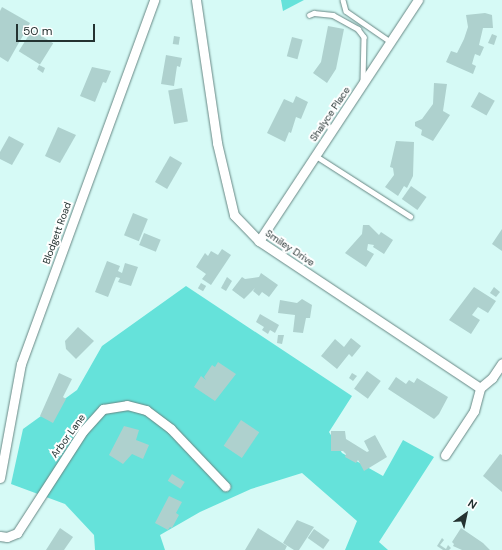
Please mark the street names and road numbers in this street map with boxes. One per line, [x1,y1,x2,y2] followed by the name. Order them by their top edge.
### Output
[307,84,353,144] street label: Shalyce Place
[40,200,74,266] street label: Blodgett Road
[263,227,317,269] street label: Smiley Drive
[48,412,88,460] street label: Arbor Lane

